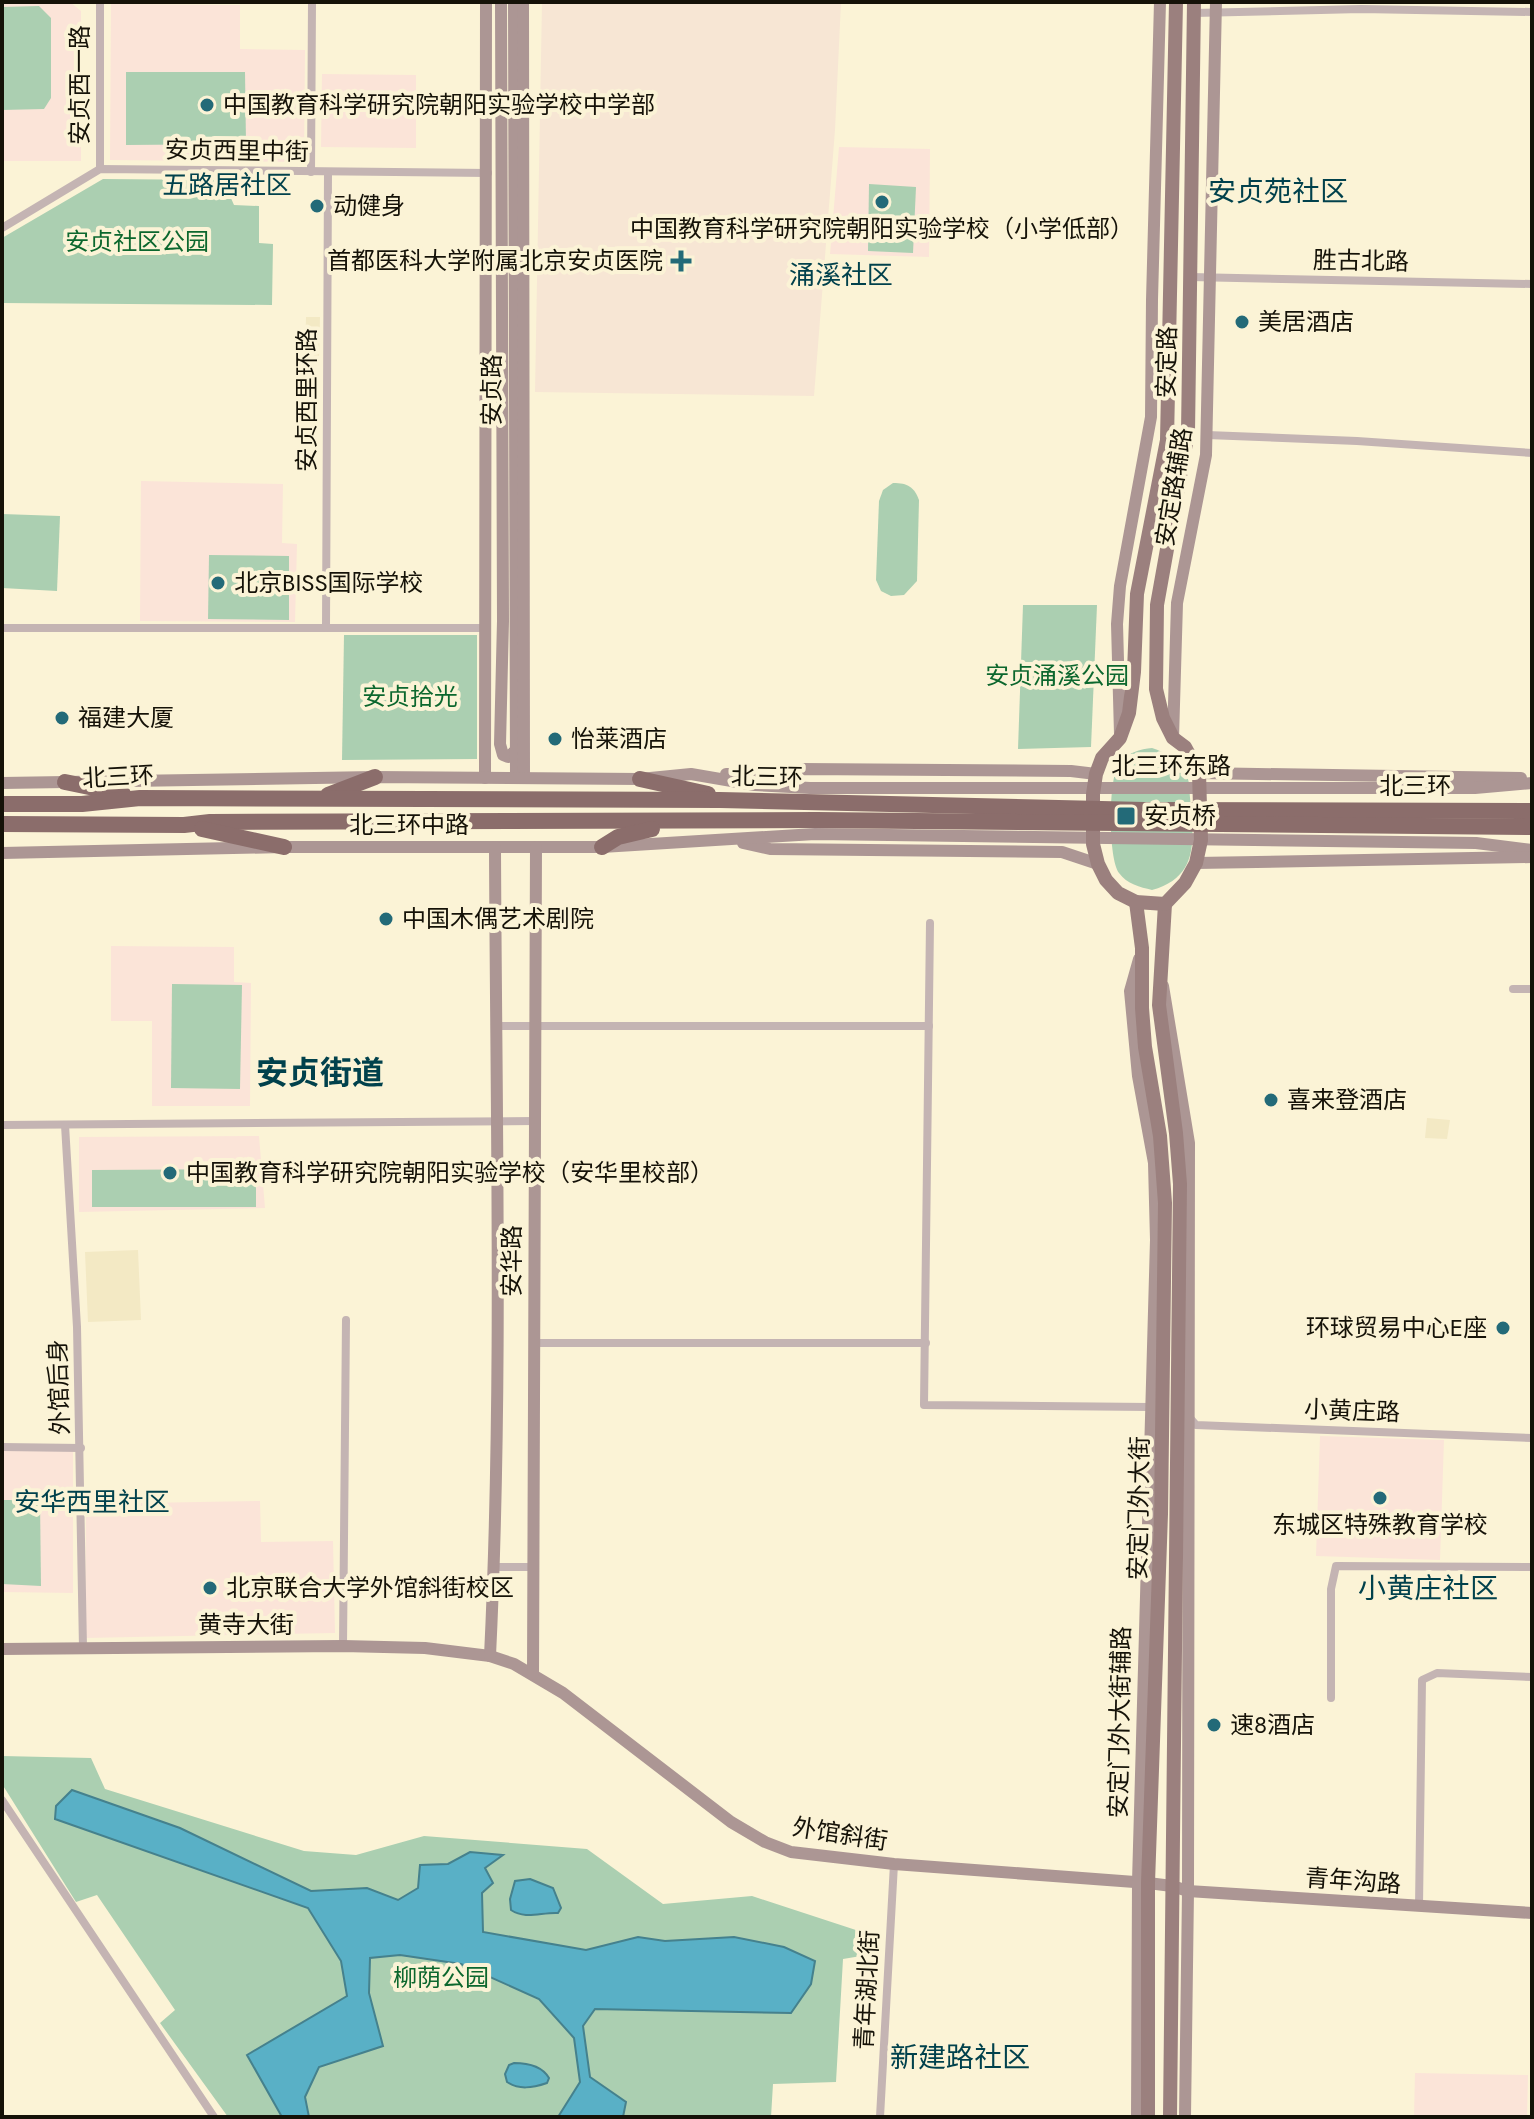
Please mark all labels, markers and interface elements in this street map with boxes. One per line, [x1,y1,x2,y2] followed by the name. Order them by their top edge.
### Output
[62,25,97,145] street label: 安贞西一路
[223,87,655,122] place label: 中国教育科学研究院朝阳实验学校中学部
[198,96,216,114] marker: 中国教育科学研究院朝阳实验学校中学部
[165,132,309,169] street label: 安贞西里中街
[162,166,292,204] district label: 五路居社区
[1208,171,1348,212] district label: 安贞苑社区
[333,188,405,223] place label: 动健身
[873,193,891,211] marker: 中国教育科学研究院朝阳实验学校（小学低部）
[308,197,326,215] marker: 动健身
[630,211,1134,246] place label: 中国教育科学研究院朝阳实验学校（小学低部）
[65,224,209,259] park label: 安贞社区公园
[1313,242,1409,279] street label: 胜古北路
[327,243,663,278] place label: 首都医科大学附属北京安贞医院
[670,250,692,272] marker: 首都医科大学附属北京安贞医院
[789,256,893,294] district label: 涌溪社区
[1258,304,1354,339] place label: 美居酒店
[1233,313,1251,331] marker: 美居酒店
[1148,326,1185,398] street label: 安定路
[289,328,324,472] street label: 安贞西里环路
[474,354,509,426] street label: 安贞路
[1147,425,1200,549] street label: 安定路辅路
[234,565,424,600] place label: 北京BISS国际学校
[209,574,227,592] marker: 北京BISS国际学校
[985,658,1129,693] park label: 安贞涌溪公园
[362,679,458,714] park label: 安贞拾光
[78,700,174,735] place label: 福建大厦
[53,709,71,727] marker: 福建大厦
[571,721,667,756] place label: 怡莱酒店
[546,730,564,748] marker: 怡莱酒店
[1111,748,1231,783] street label: 北三环东路
[81,757,155,796] street label: 北三环
[731,758,803,795] street label: 北三环
[1379,768,1451,803] street label: 北三环
[1144,798,1216,833] place label: 安贞桥
[1115,805,1137,827] marker: 安贞桥
[349,807,469,842] street label: 北三环中路
[402,901,594,936] place label: 中国木偶艺术剧院
[377,910,395,928] marker: 中国木偶艺术剧院
[256,1050,384,1096] district label: 安贞街道
[1287,1082,1407,1117] place label: 喜来登酒店
[1262,1091,1280,1109] marker: 喜来登酒店
[186,1155,714,1190] place label: 中国教育科学研究院朝阳实验学校（安华里校部）
[161,1164,179,1182] marker: 中国教育科学研究院朝阳实验学校（安华里校部）
[494,1225,529,1297] street label: 安华路
[1306,1310,1487,1345] place label: 环球贸易中心E座
[1494,1319,1512,1337] marker: 环球贸易中心E座
[39,1338,78,1436] street label: 外馆后身
[1303,1391,1401,1430] street label: 小黄庄路
[1120,1436,1157,1580] street label: 安定门外大街
[14,1483,170,1521] district label: 安华西里社区
[1371,1489,1389,1507] marker: 东城区特殊教育学校
[1272,1507,1488,1542] place label: 东城区特殊教育学校
[1358,1568,1498,1609] district label: 小黄庄社区
[226,1570,514,1605] place label: 北京联合大学外馆斜街校区
[201,1579,219,1597] marker: 北京联合大学外馆斜街校区
[198,1607,294,1642] street label: 黄寺大街
[1100,1626,1139,1818] street label: 安定门外大街辅路
[1230,1707,1315,1742] place label: 速8酒店
[1205,1716,1223,1734] marker: 速8酒店
[790,1809,890,1858] street label: 外馆斜街
[1304,1860,1402,1901] street label: 青年沟路
[846,1929,887,2051] street label: 青年湖北街
[393,1960,489,1995] park label: 柳荫公园
[890,2037,1030,2078] district label: 新建路社区

